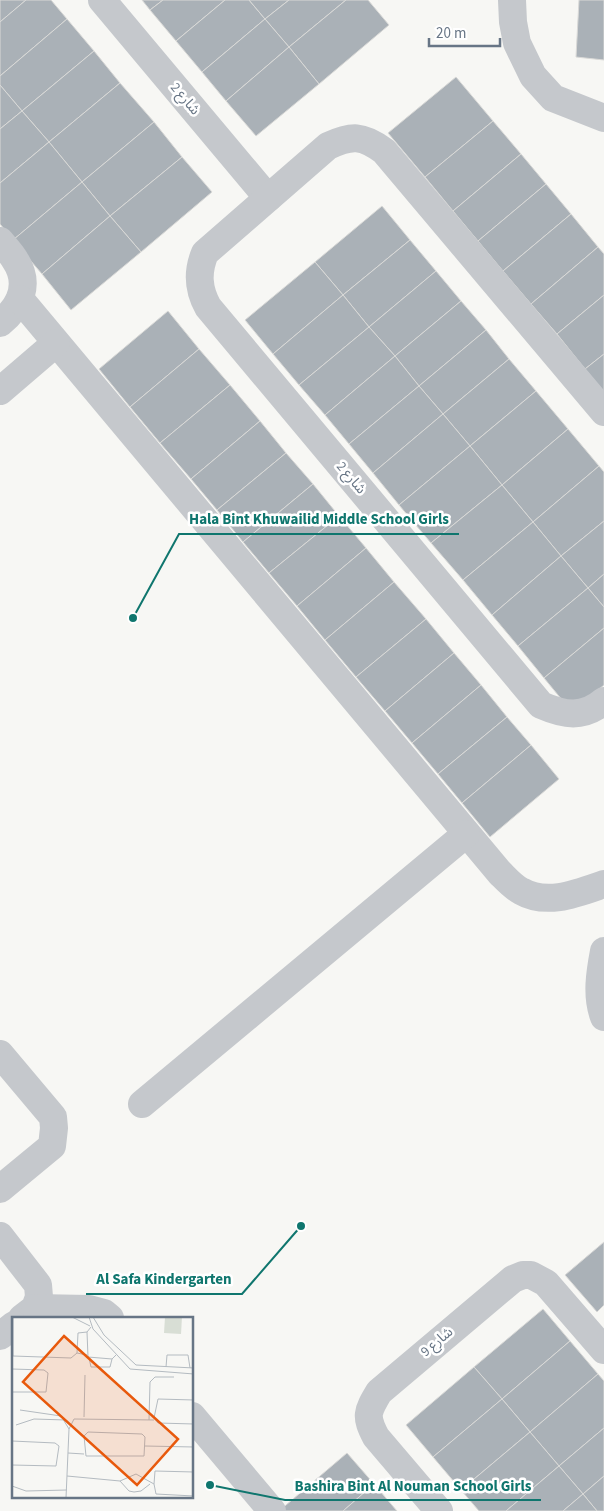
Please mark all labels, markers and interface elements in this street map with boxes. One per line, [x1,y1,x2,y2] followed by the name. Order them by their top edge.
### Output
[429,15,500,47] scale bar
[436,23,466,44] text: 20 m
[165,78,205,120] street label: شارع 2
[331,457,371,499] street label: شارع 2
[179,504,459,534] callout: Hala Bint Khuwailid Middle School Girls
[189,509,449,530] text: Hala Bint Khuwailid Middle School Girls
[86,1264,242,1294] callout: Al Safa Kindergarten
[95,1269,232,1290] text: Al Safa Kindergarten
[12,1317,194,1498] inset map
[416,1322,458,1362] street label: شارع 9
[285,1470,541,1500] callout: Bashira Bint Al Nouman School Girls
[295,1476,532,1497] text: Bashira Bint Al Nouman School Girls

